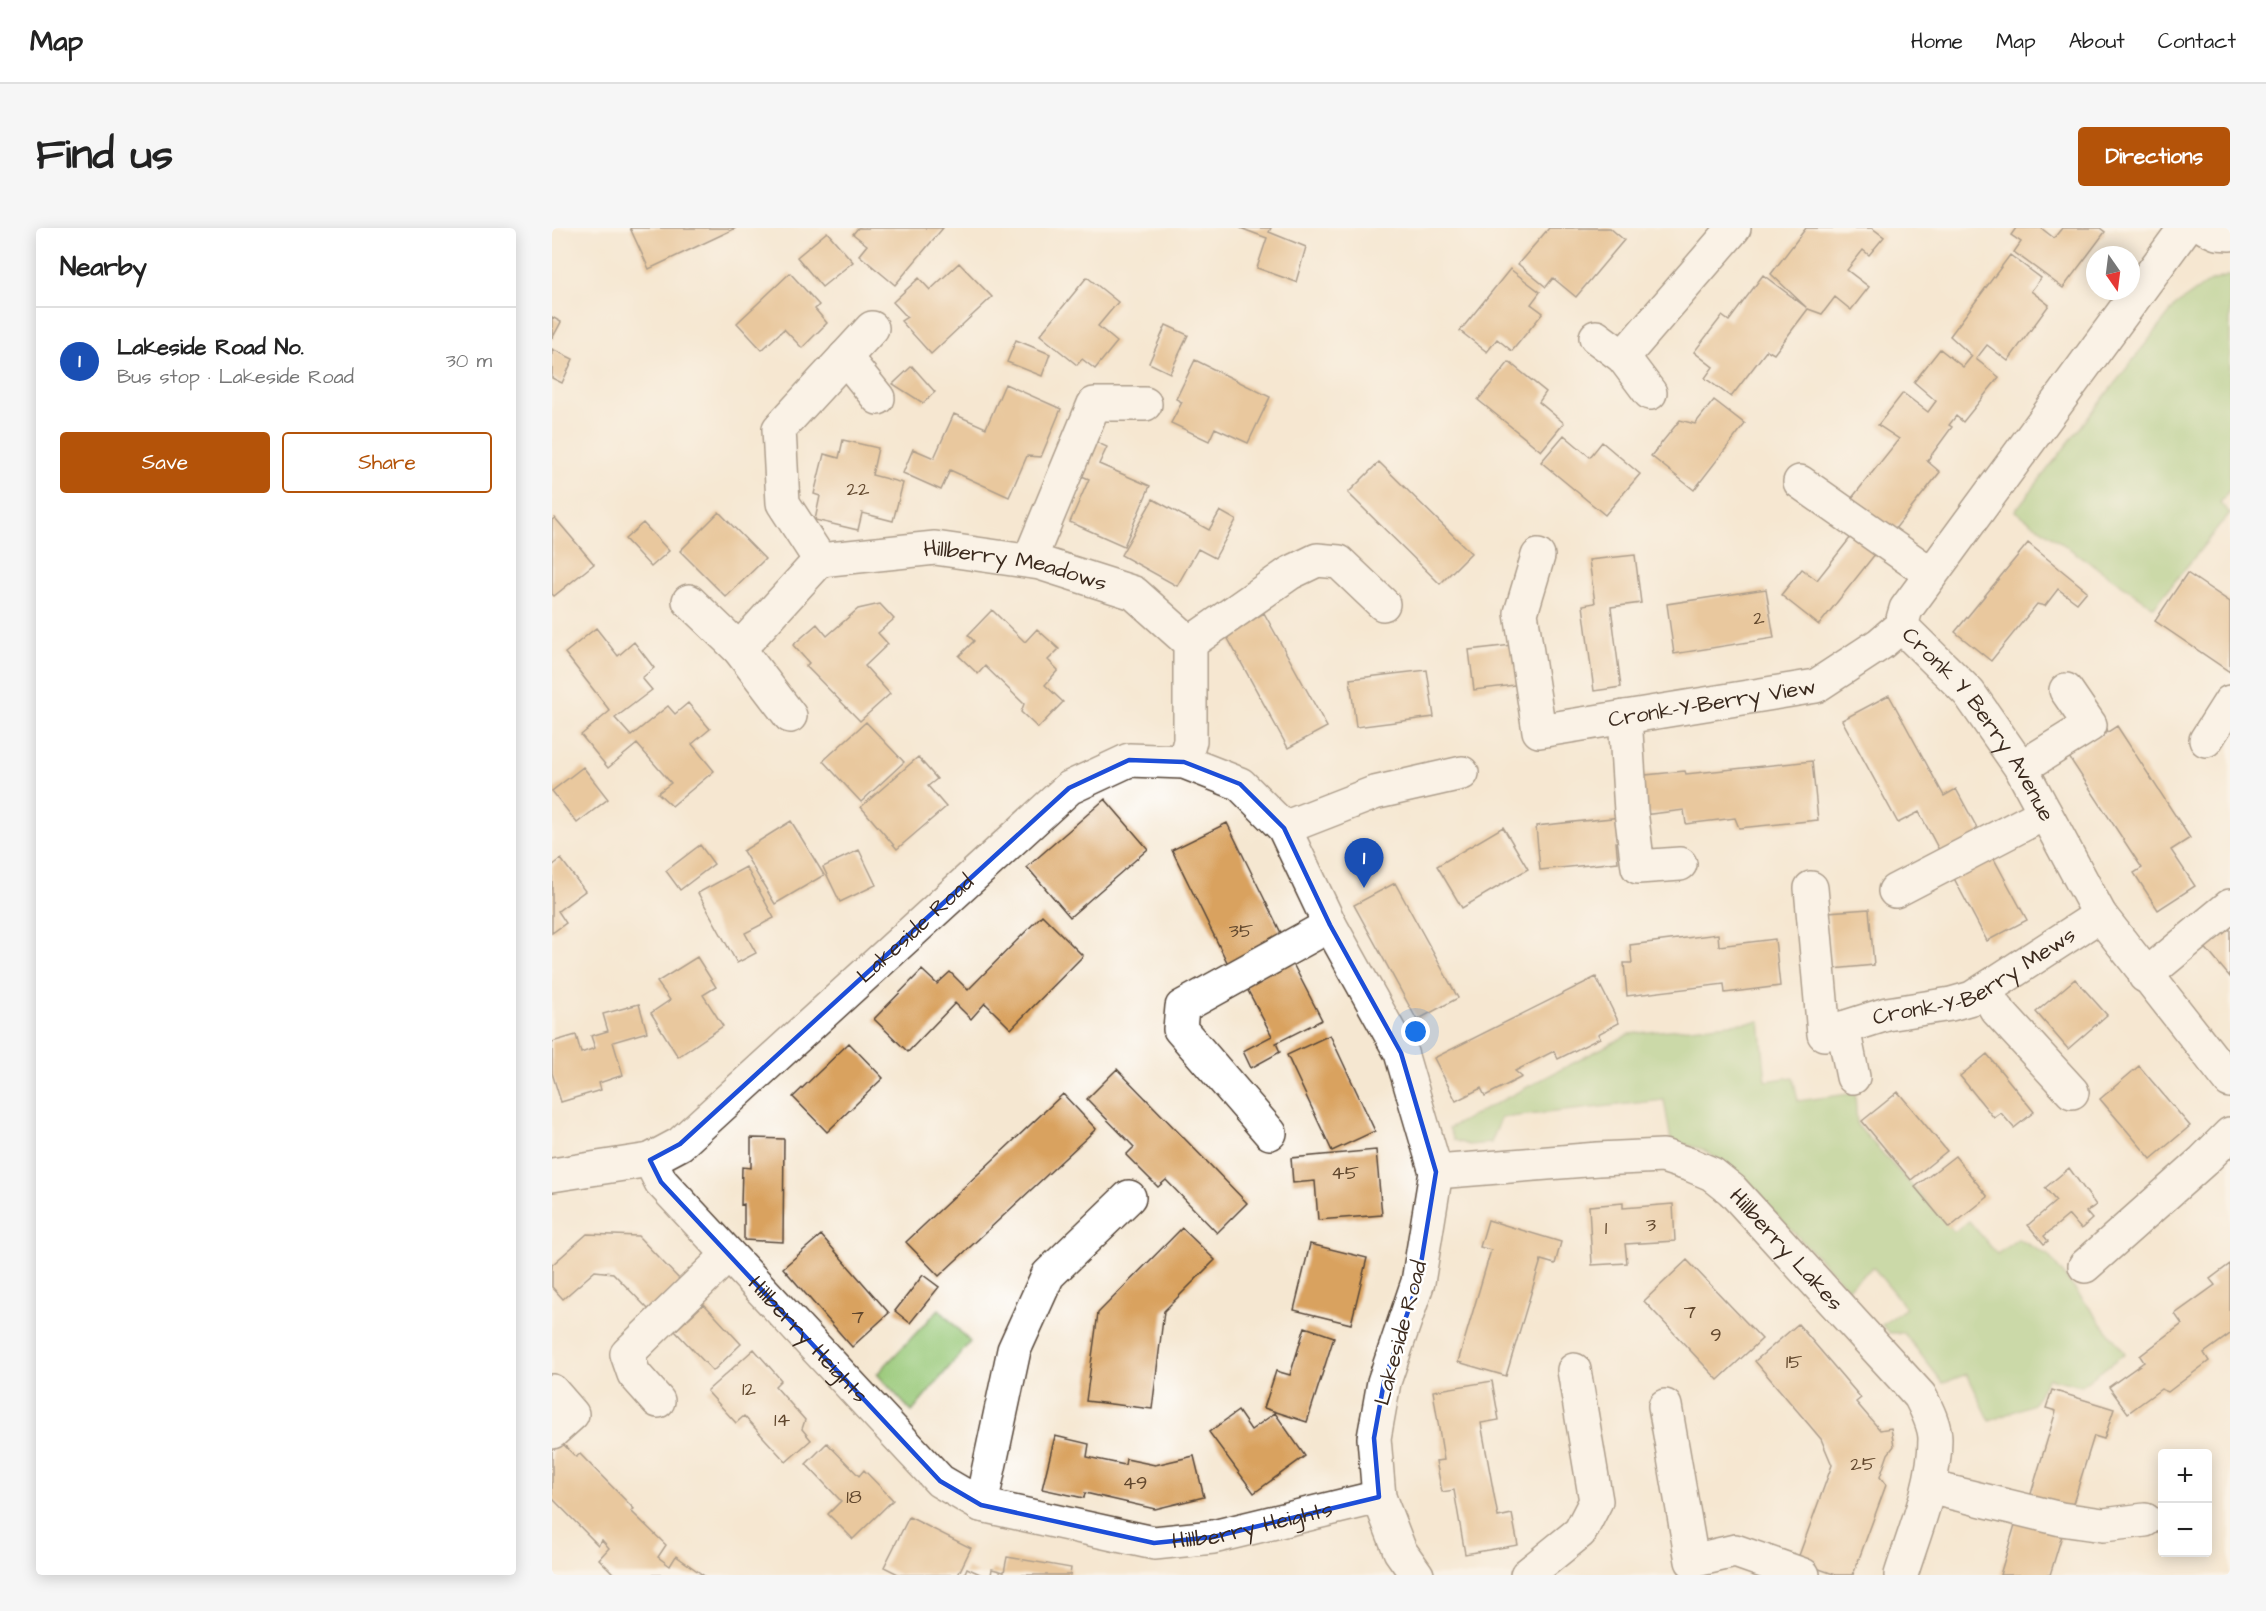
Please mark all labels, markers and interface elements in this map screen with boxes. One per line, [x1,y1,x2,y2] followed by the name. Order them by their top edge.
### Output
[30,22,83,61] text: Map
[1911,27,1963,56] text: Home
[1996,27,2036,56] text: Map
[2069,27,2125,56] text: About
[2158,27,2236,56] text: Contact
[36,127,173,185] text: Find us
[2078,127,2230,186] button: Directions
[2086,246,2140,300] north arrow
[60,249,147,285] text: Nearby
[117,332,304,363] text: Lakeside Road No.
[78,347,81,375] text: 1
[446,347,492,375] text: 30 m
[117,363,354,391] text: Bus stop · Lakeside Road
[60,432,270,493] button: Save
[282,432,492,493] button: Share
[847,475,870,503] house number: 22
[922,532,1111,599] street label: Hillberry Meadows
[1753,604,1765,632] house number: 2
[1895,620,2062,827] street label: Cronk Y Berry Avenue
[1606,671,1818,735] street label: Cronk-Y-Berry View
[1344,838,1384,888] pin: 1
[850,867,981,990] street label: Lakeside Road
[1229,917,1253,945] house number: 35
[1868,919,2082,1033] street label: Cronk-Y-Berry Mews
[1401,1017,1430,1046] your location
[1331,1159,1359,1187] house number: 45
[1722,1181,1850,1318] street label: Hillberry Lakes
[1646,1211,1656,1239] house number: 3
[1605,1214,1608,1242] house number: 1
[1367,1257,1435,1409] street label: Lakeside Road
[741,1269,875,1410] street label: Hillberry Heights
[1684,1298,1696,1326] house number: 7
[852,1303,864,1331] house number: 7
[1710,1321,1722,1349] house number: 9
[1786,1348,1802,1376] house number: 15
[742,1375,757,1403] house number: 12
[774,1406,790,1434] house number: 14
[2158,1449,2212,1557] map controls
[2158,1449,2212,1503] button: +
[1850,1450,1876,1478] house number: 25
[1123,1469,1148,1497] house number: 49
[846,1483,862,1511] house number: 18
[1170,1493,1336,1557] street label: Hillberry Heights
[2158,1503,2212,1557] button: −

